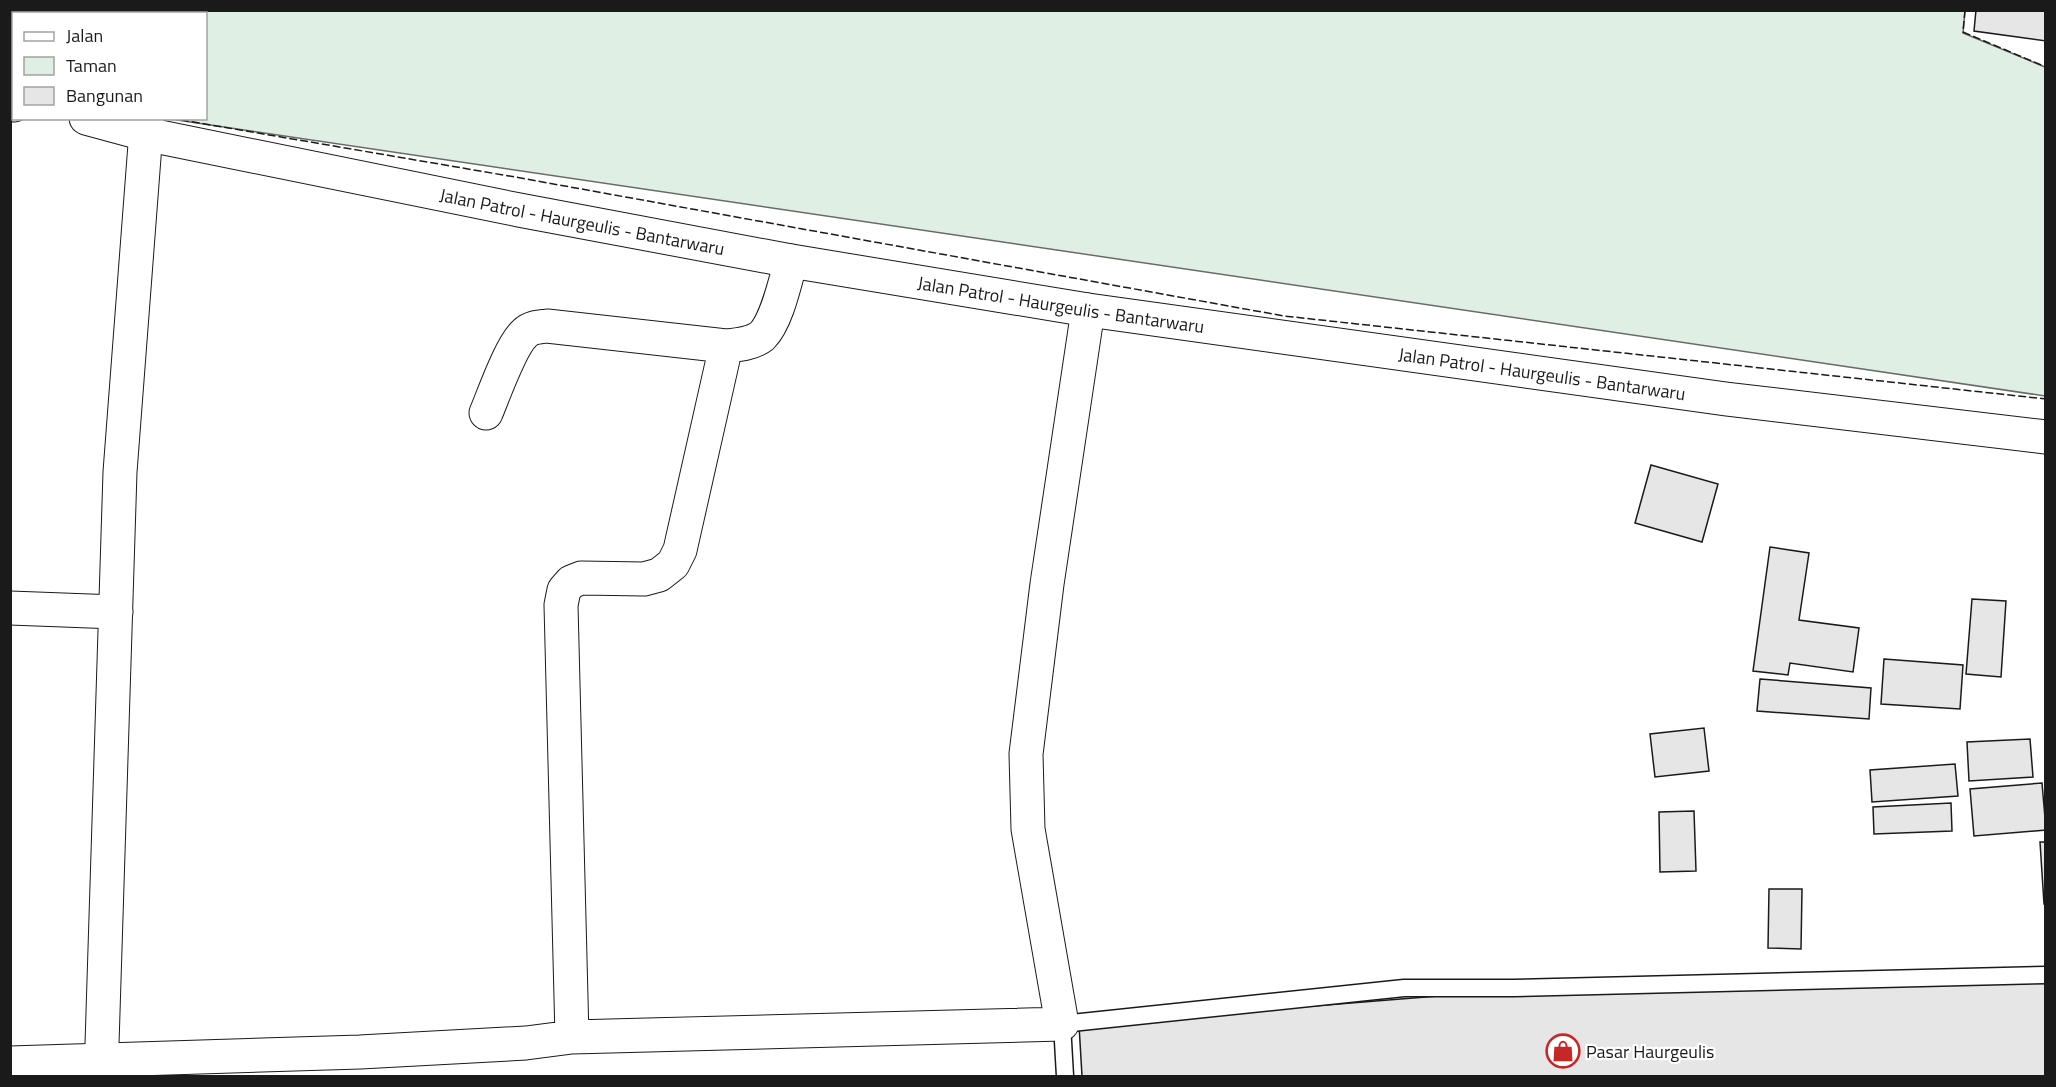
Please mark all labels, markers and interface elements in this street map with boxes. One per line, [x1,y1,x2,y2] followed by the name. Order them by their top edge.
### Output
[12,12,207,120] legend
[66,22,103,49] text: Jalan
[66,52,117,79] text: Taman
[66,82,143,109] text: Bangunan
[437,181,727,262] street label: Jalan Patrol - Haurgeulis - Bantarwaru
[916,269,1206,340] street label: Jalan Patrol - Haurgeulis - Bantarwaru
[1397,340,1687,407] street label: Jalan Patrol - Haurgeulis - Bantarwaru
[1545,1033,1581,1069] shop icon: Pasar Haurgeulis
[1586,1038,1714,1065] place label: Pasar Haurgeulis

